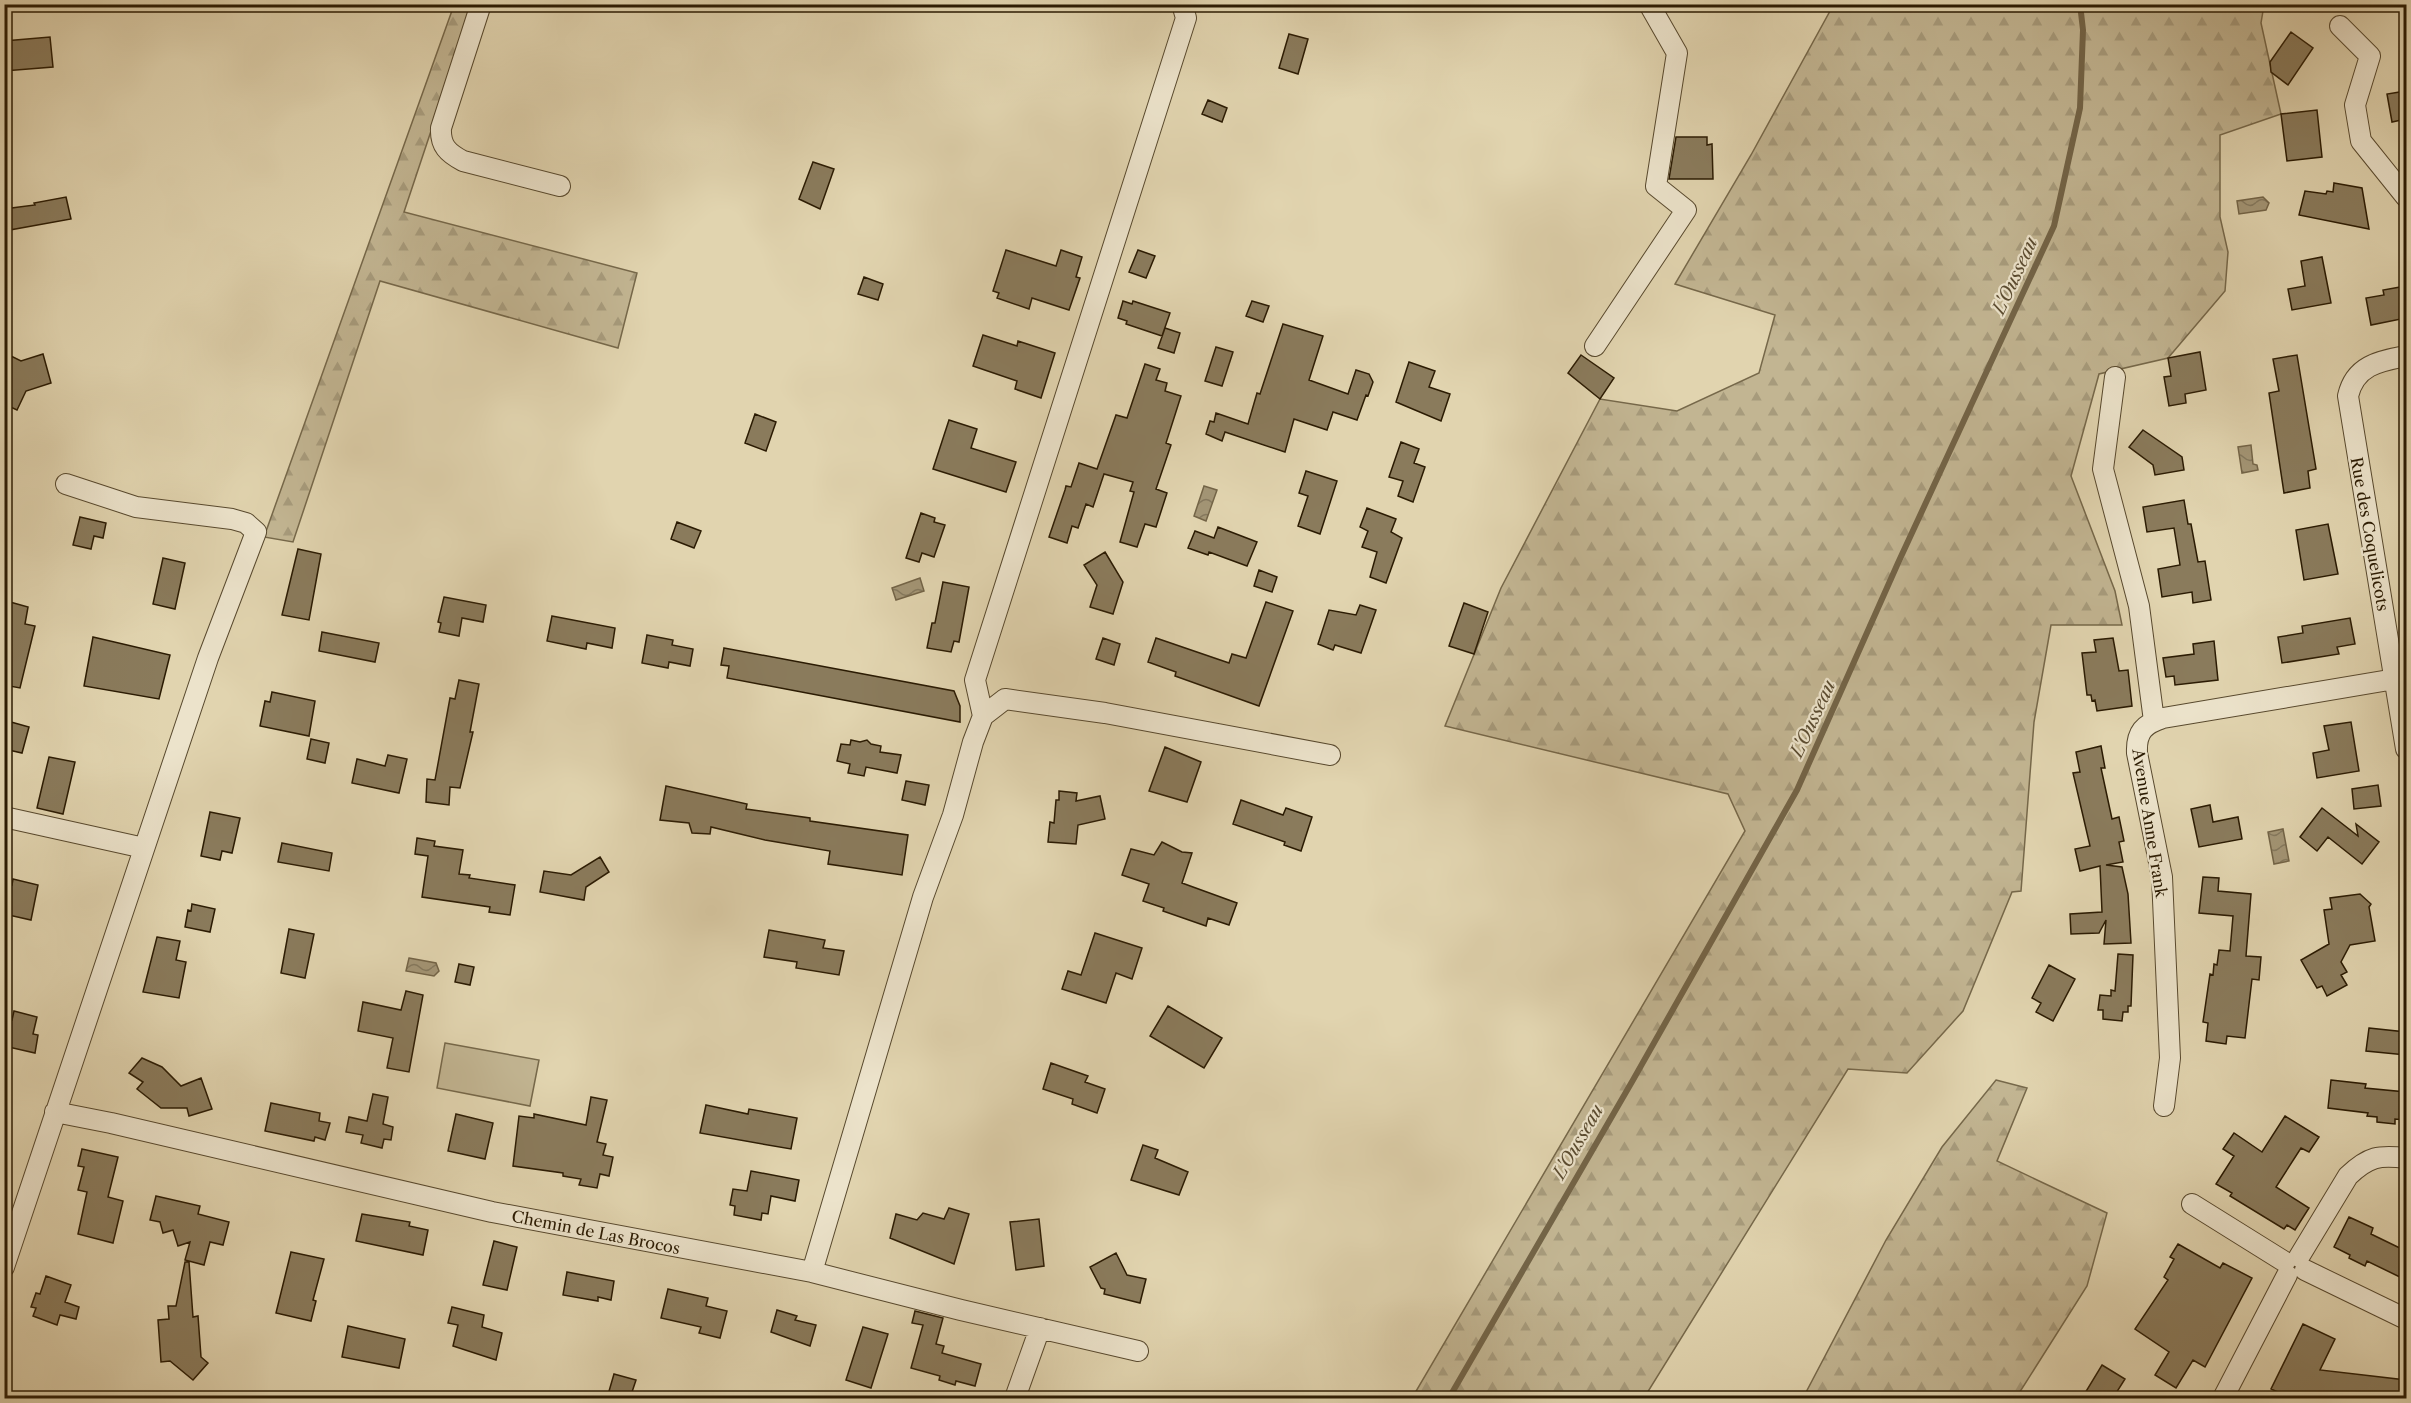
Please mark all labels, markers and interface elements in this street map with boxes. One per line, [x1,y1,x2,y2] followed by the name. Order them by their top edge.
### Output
[1987,234,2043,320] water label: L'Ousseau
[2347,456,2393,612] street label: Rue des Coquelicots
[1785,677,1841,763] water label: L'Ousseau
[2128,746,2172,900] street label: Avenue Anne Frank
[1547,1100,1608,1185] water label: L'Ousseau
[510,1206,682,1258] street label: Chemin de Las Brocos

